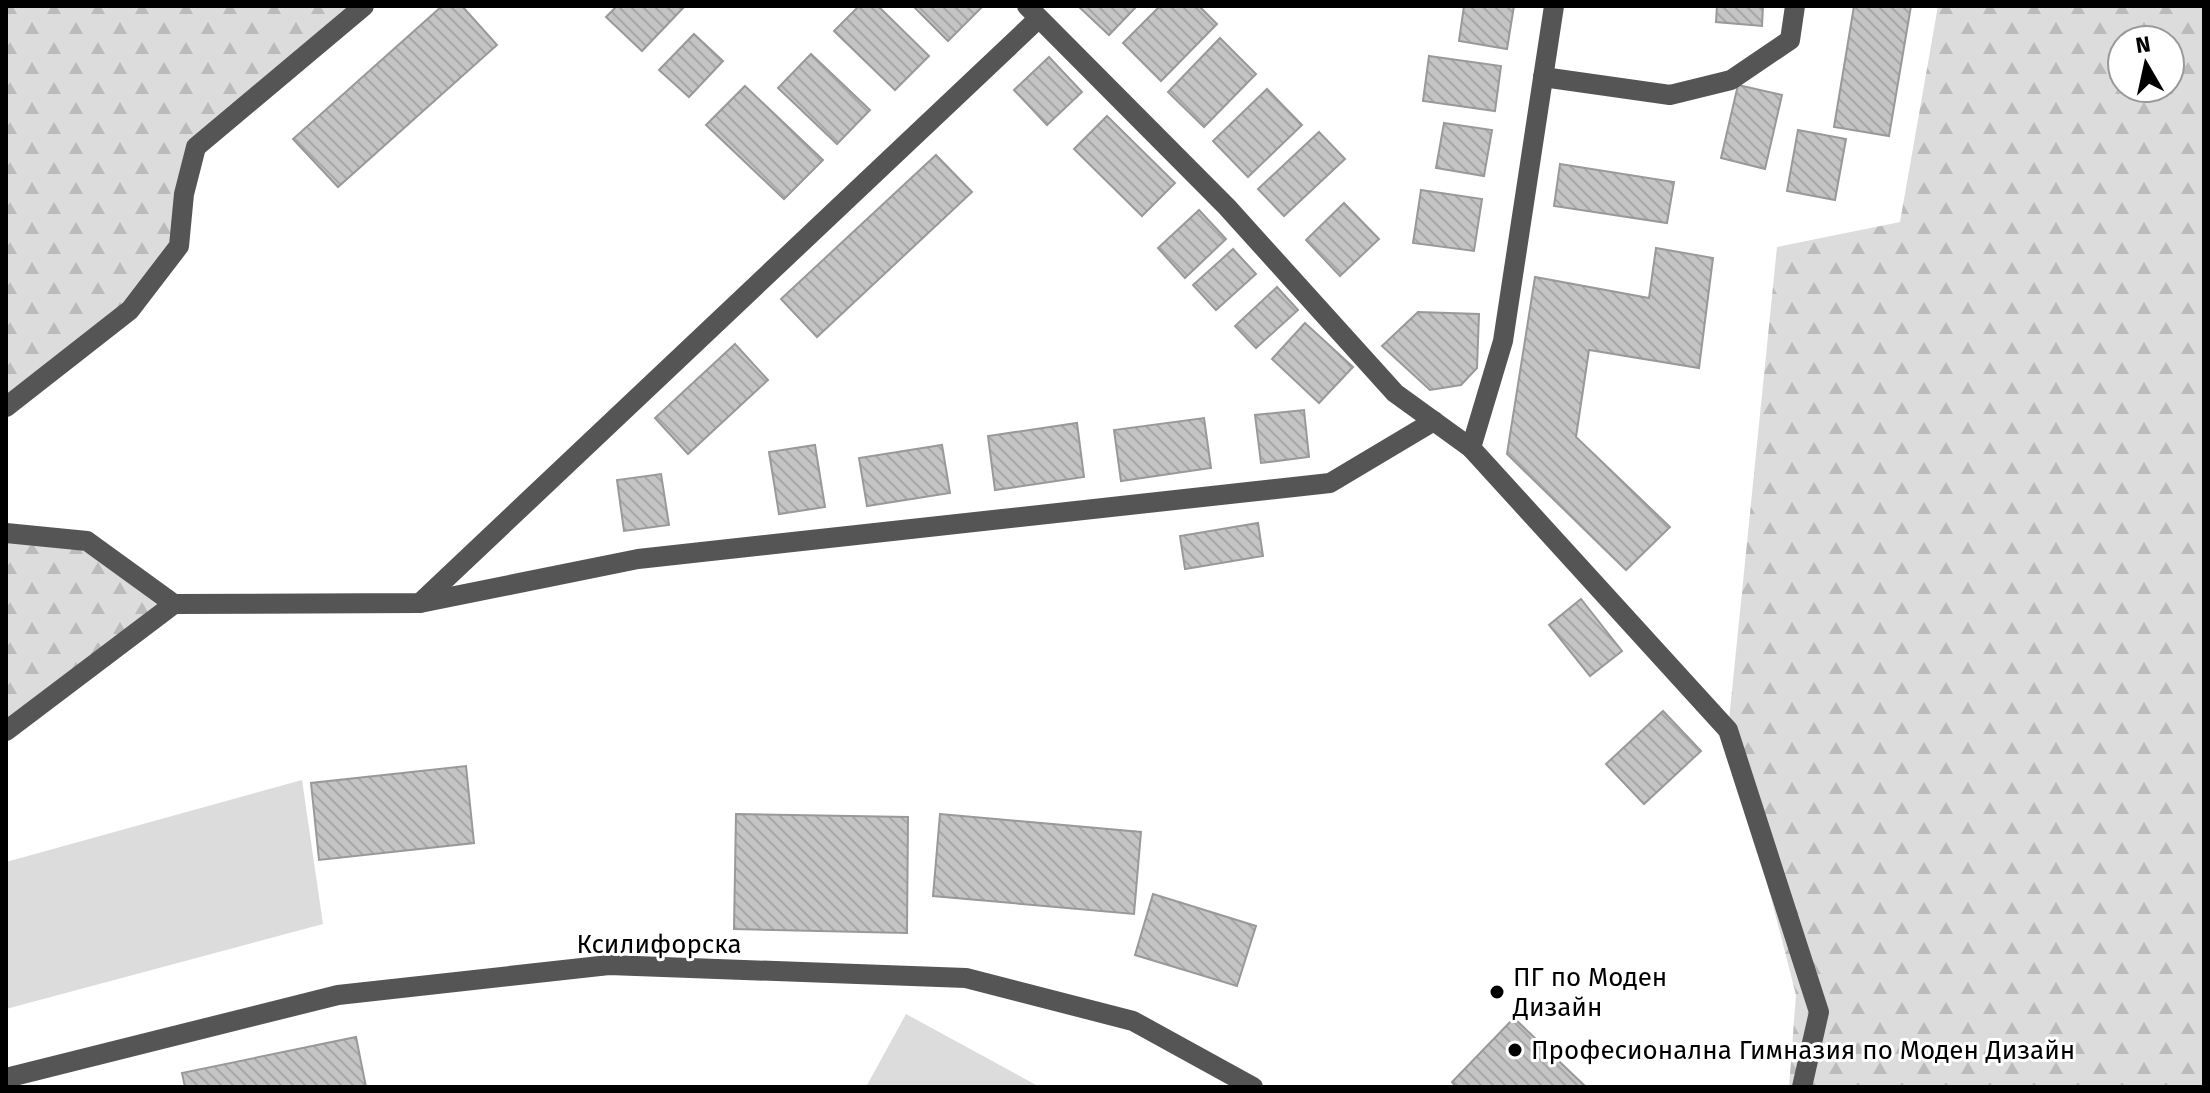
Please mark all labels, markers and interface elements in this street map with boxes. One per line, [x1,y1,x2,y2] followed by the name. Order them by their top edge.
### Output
[2106,24,2186,104] north arrow
[2134,30,2152,59] text: N
[576,929,742,960] street label: Ксилифорска
[1512,962,1667,1023] place label: ПГ по Моден Дизайн
[1488,983,1506,1001] marker: ПГ по Моден Дизайн
[1531,1035,2075,1066] place label: Професионална Гимназия по Моден Дизайн
[1506,1041,1524,1059] marker: Професионална Гимназия по Моден Дизайн

